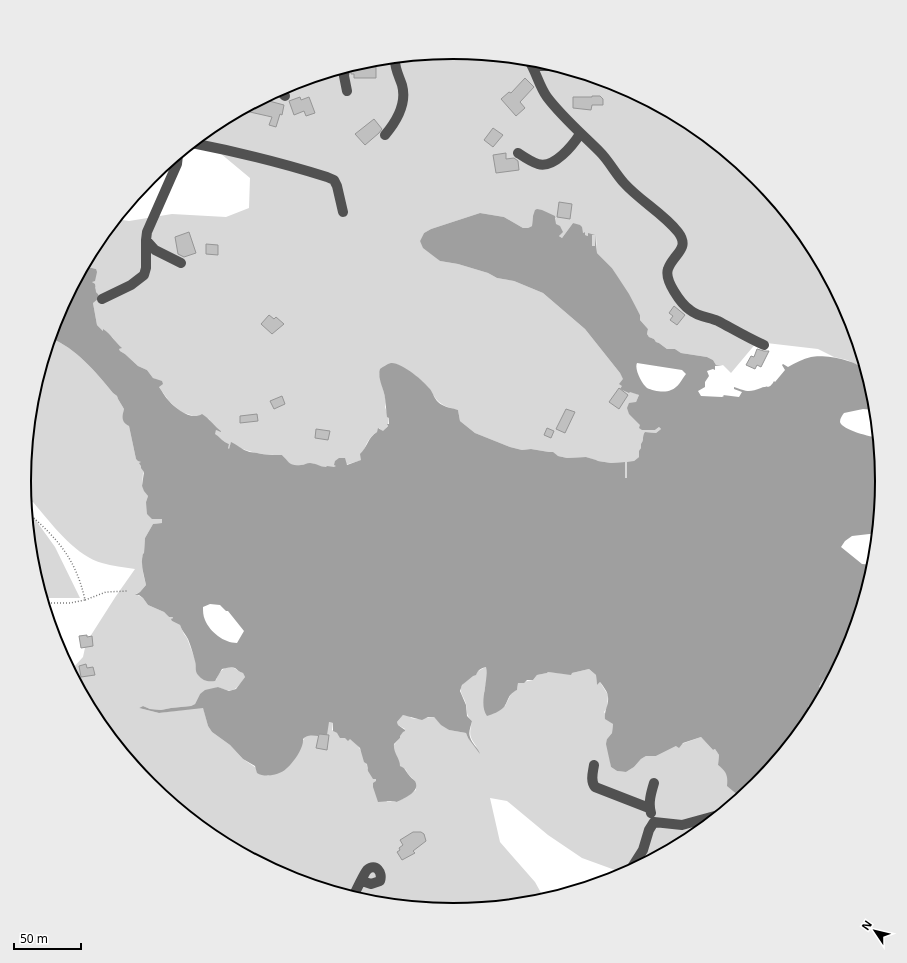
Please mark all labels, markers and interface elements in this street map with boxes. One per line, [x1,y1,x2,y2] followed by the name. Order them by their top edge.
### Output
[855,911,895,951] north arrow
[858,917,875,933] text: N
[14,925,81,951] scale bar
[20,930,48,947] text: 50 m

